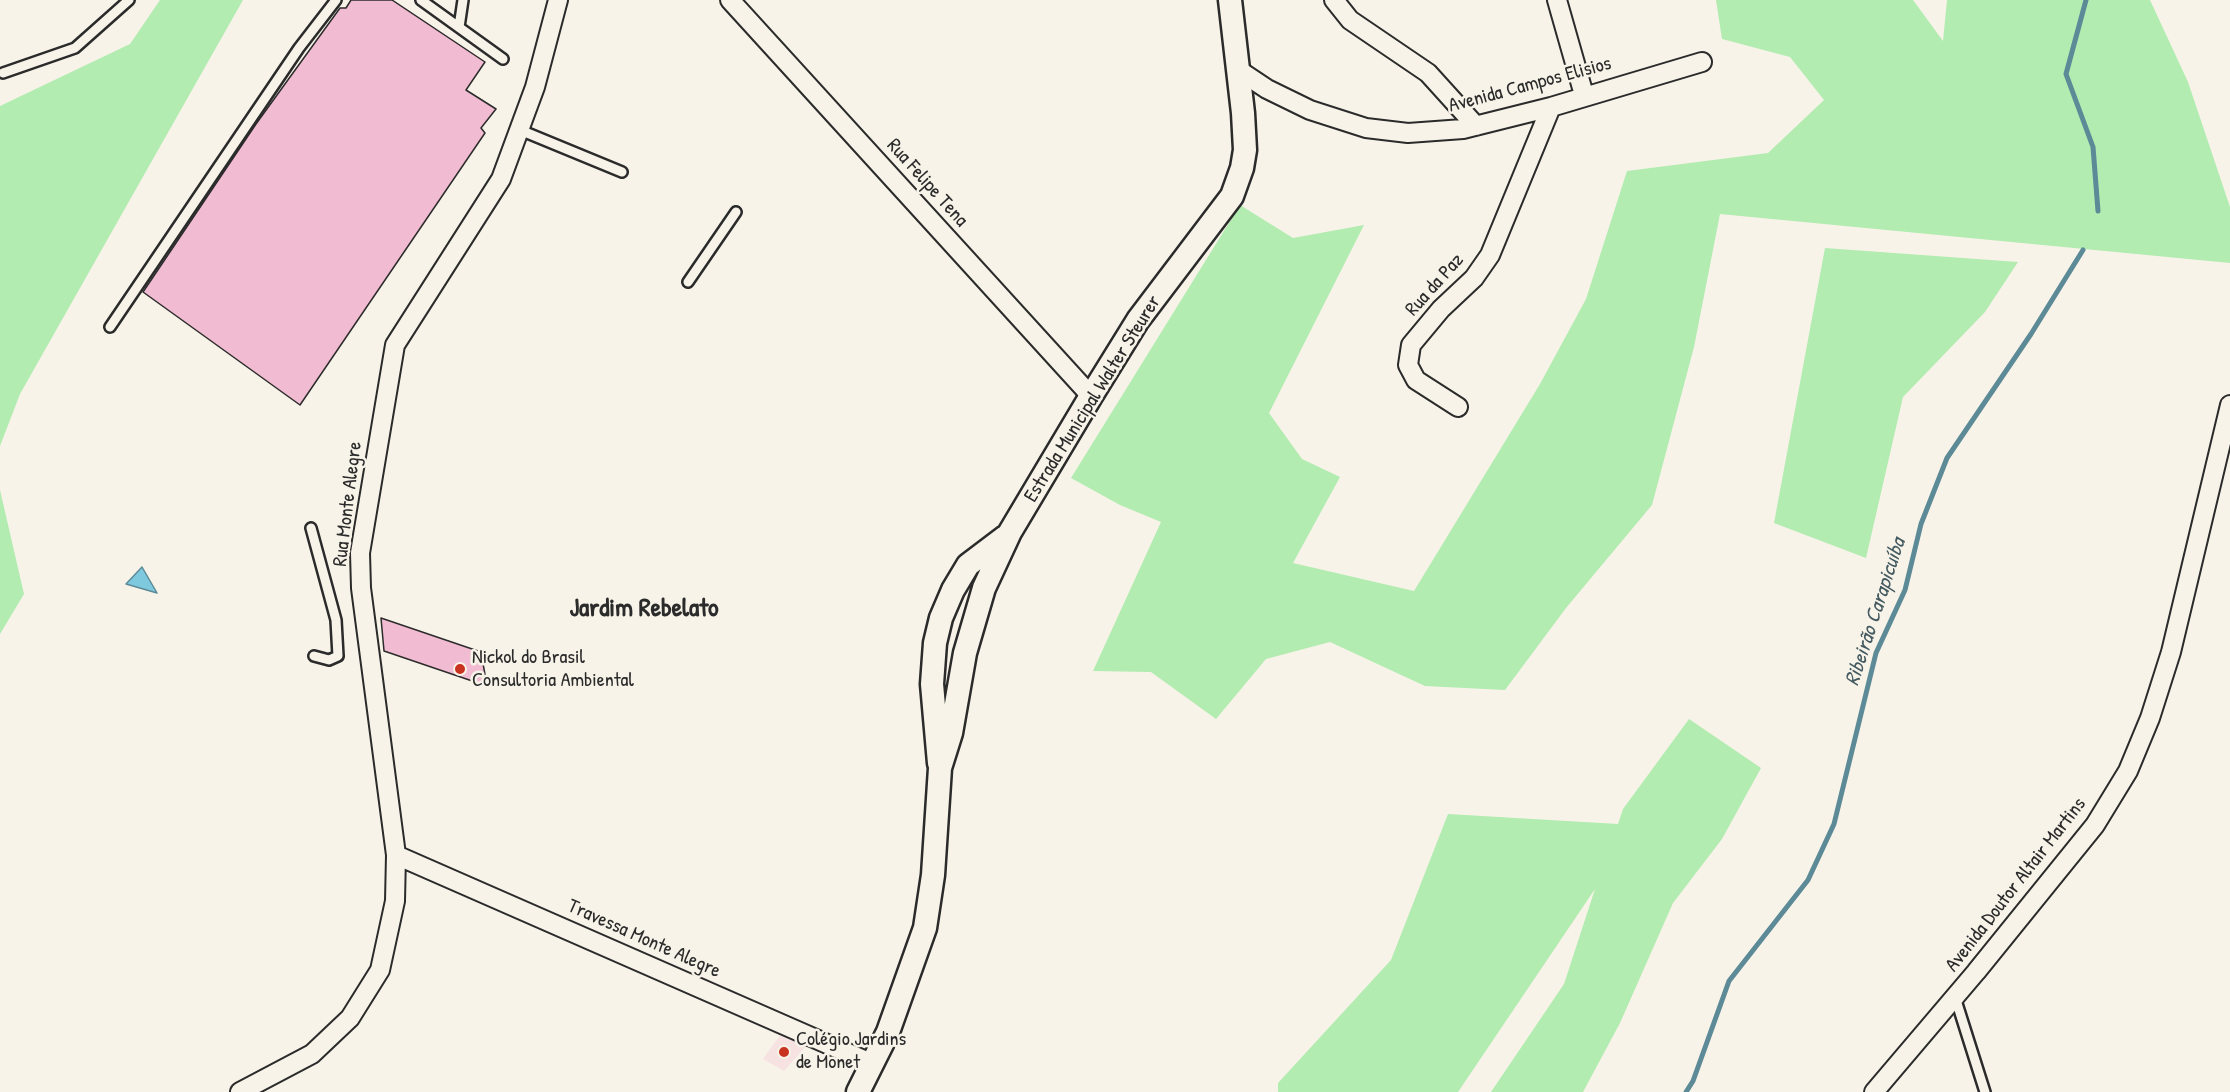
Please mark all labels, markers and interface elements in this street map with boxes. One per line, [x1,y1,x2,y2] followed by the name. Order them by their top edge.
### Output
[1446,52,1614,118] street label: Avenida Campos Elisios
[881,134,973,232] street label: Rua Felipe Tena
[1401,249,1469,321] street label: Rua da Paz
[1019,291,1167,507] street label: Estrada Municipal Walter Steurer
[328,440,368,568] street label: Rua Monte Alegre
[1840,535,1912,689] water label: Ribeirão Carapicuíba
[569,593,719,625] district label: Jardim Rebelato
[472,646,634,693] place label: Nickol do Brasil Consultoria Ambiental
[453,662,467,676] marker: Nickol do Brasil Consultoria Ambiental
[1941,793,2091,977] street label: Avenida Doutor Altair Martins
[564,895,724,983] street label: Travessa Monte Alegre
[796,1028,906,1075] place label: Colégio Jardins de Monet
[777,1045,791,1059] marker: Colégio Jardins de Monet

